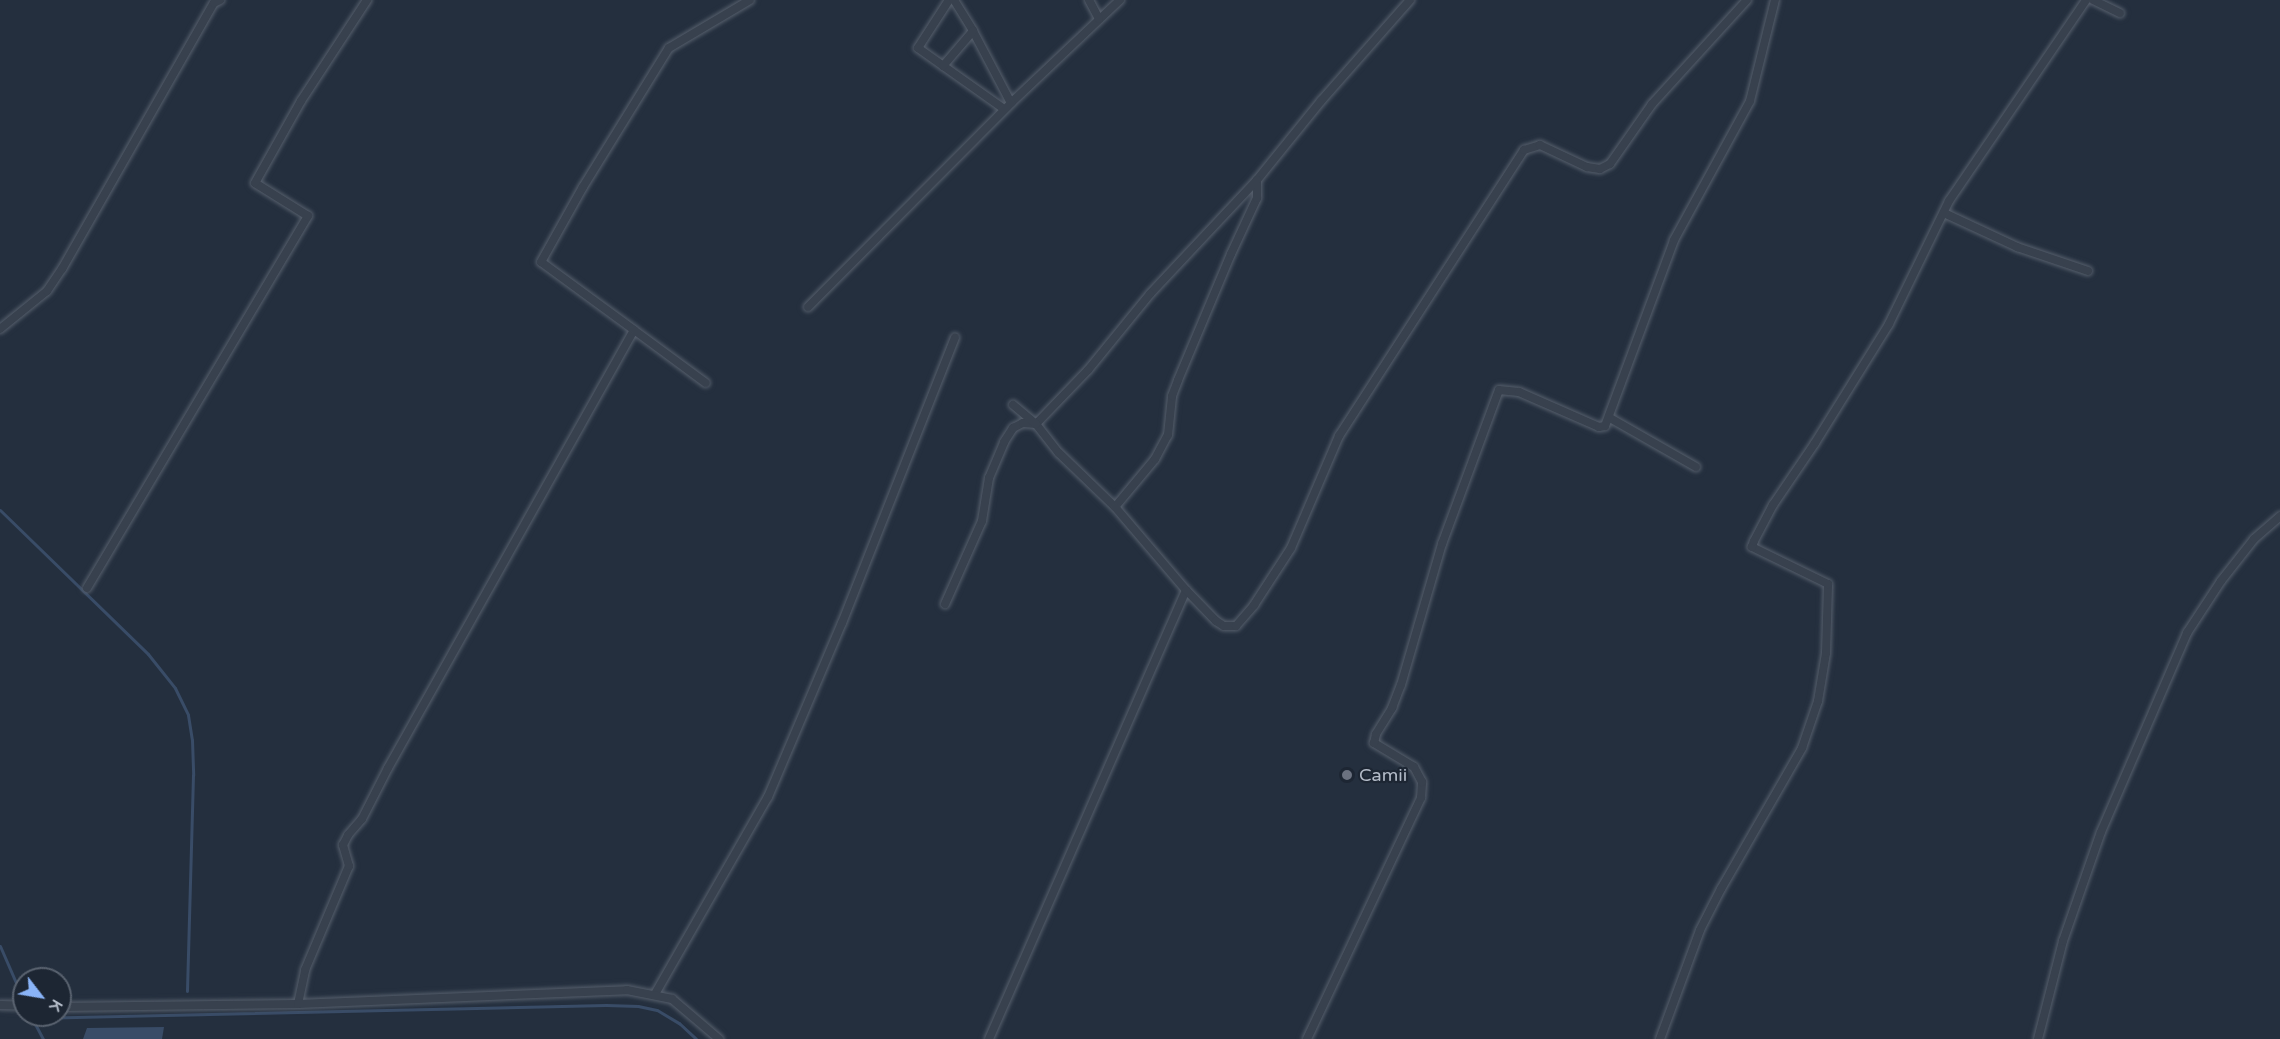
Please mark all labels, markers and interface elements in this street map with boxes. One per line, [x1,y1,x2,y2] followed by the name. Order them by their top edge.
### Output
[1359,764,1407,786] place label: Camii
[1340,768,1354,782] marker: Camii
[12,967,72,1027] north arrow
[44,995,67,1015] text: K

